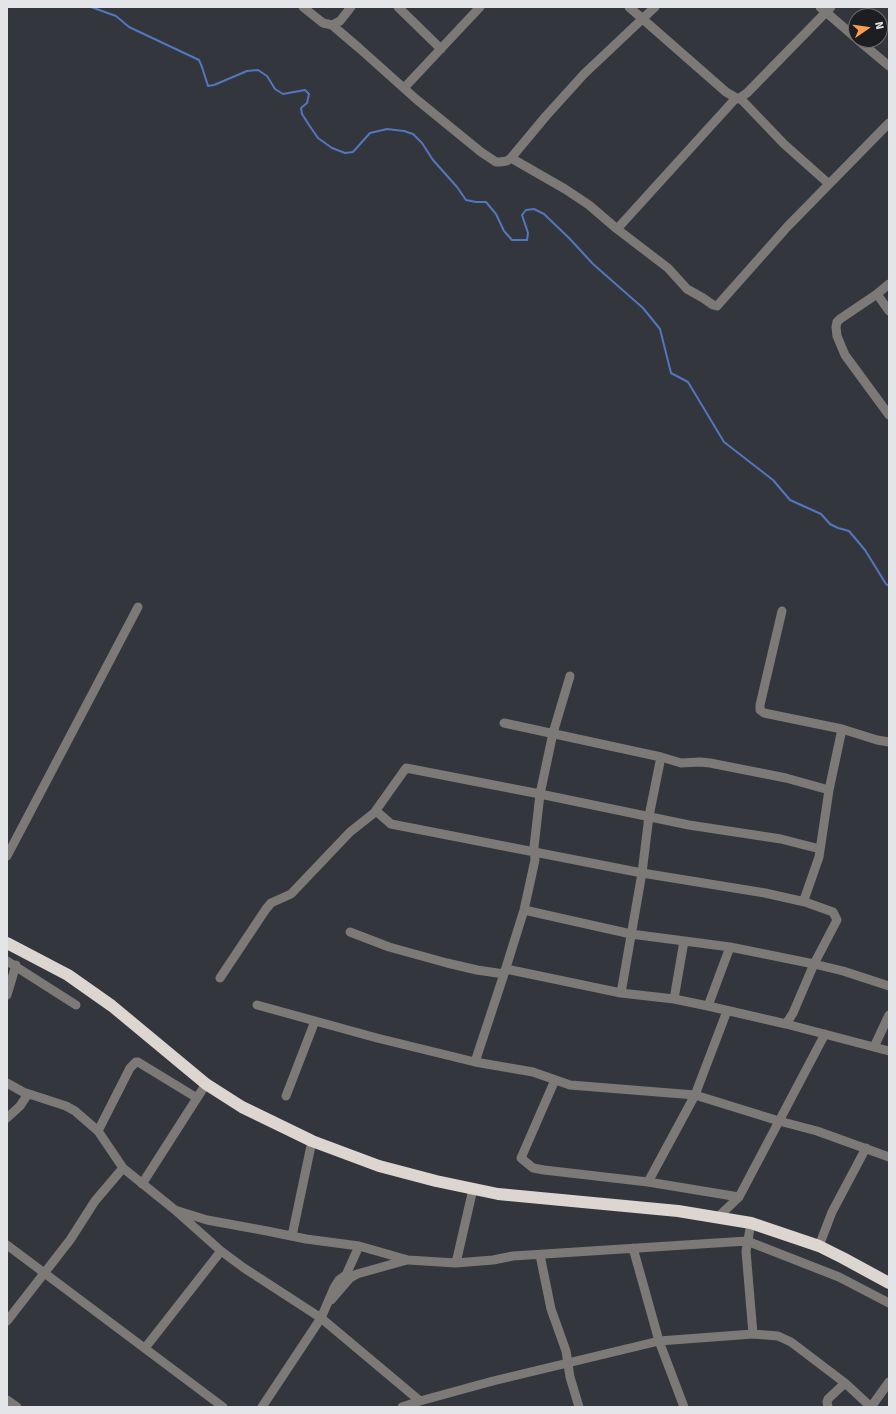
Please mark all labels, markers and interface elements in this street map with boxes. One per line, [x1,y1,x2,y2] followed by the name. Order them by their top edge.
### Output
[848,8,888,48] north arrow
[872,20,886,31] text: N

